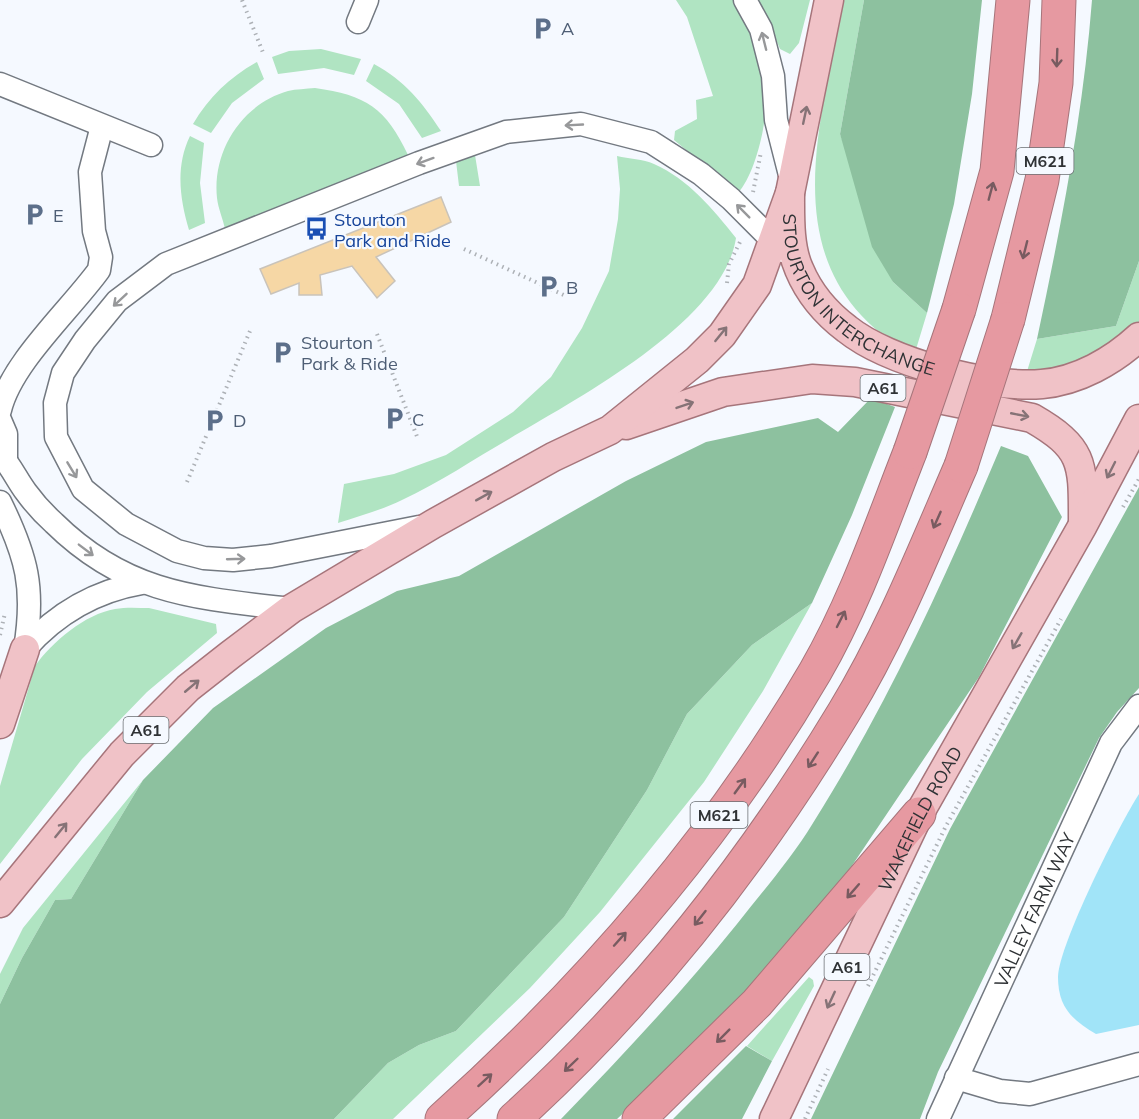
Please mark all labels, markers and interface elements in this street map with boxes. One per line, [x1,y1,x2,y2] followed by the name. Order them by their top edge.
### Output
[530,15,556,41] parking icon: A
[561,17,574,40] place label: A
[758,32,770,51] one-way arrow
[1051,48,1062,68] one-way arrow
[800,105,811,125] one-way arrow
[564,120,584,131] one-way arrow
[1016,148,1074,174] road number: M621
[416,156,435,167] one-way arrow
[986,182,997,201] one-way arrow
[22,202,48,228] parking icon: E
[736,203,750,218] one-way arrow
[53,204,64,227] place label: E
[334,208,451,252] place label: Stourton Park and Ride
[778,213,938,380] street label: STOURTON INTERCHANGE
[303,216,329,242] bus stop icon: Stourton Park and Ride
[1018,241,1030,260] one-way arrow
[535,274,561,300] parking icon: B
[566,276,578,299] place label: B
[112,293,127,307] one-way arrow
[715,326,728,342] one-way arrow
[301,331,398,375] place label: Stourton Park & Ride
[270,339,296,365] parking icon: Stourton Park & Ride
[860,375,906,401] road number: A61
[675,398,694,409] one-way arrow
[381,406,407,432] parking icon: C
[202,407,228,433] parking icon: D
[412,408,424,431] place label: C
[233,409,246,432] place label: D
[1010,410,1030,421] one-way arrow
[66,461,78,478] one-way arrow
[1105,461,1117,478] one-way arrow
[476,489,493,501] one-way arrow
[931,510,942,528] one-way arrow
[78,544,94,556] one-way arrow
[225,554,245,565] one-way arrow
[836,611,847,629] one-way arrow
[1011,632,1023,649] one-way arrow
[184,679,200,692] one-way arrow
[124,717,168,743] road number: A61
[873,742,967,895] street label: WAKEFIELD ROAD
[807,751,819,768] one-way arrow
[734,778,746,794] one-way arrow
[690,802,748,828] road number: M621
[54,822,67,838] one-way arrow
[989,828,1080,991] street label: VALLEY FARM WAY
[846,883,860,898] one-way arrow
[693,910,706,926] one-way arrow
[613,932,627,947] one-way arrow
[824,954,870,980] road number: A61
[824,991,836,1009] one-way arrow
[716,1028,731,1043] one-way arrow
[564,1058,579,1072] one-way arrow
[478,1073,493,1087] one-way arrow

